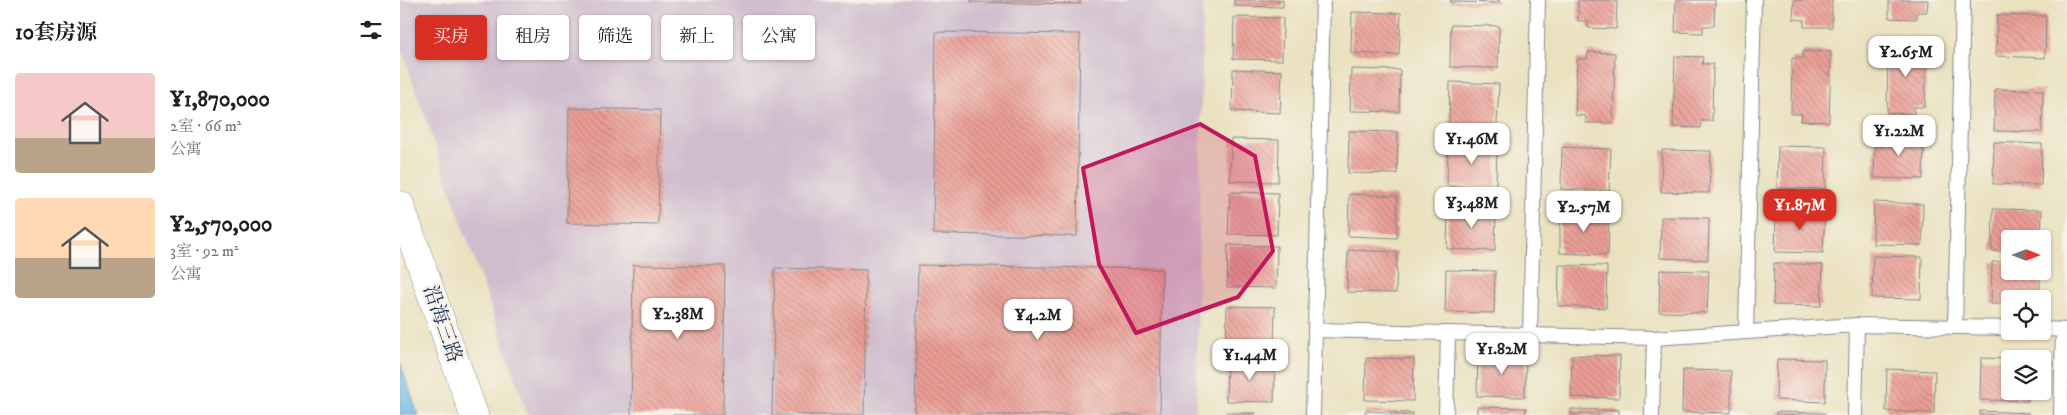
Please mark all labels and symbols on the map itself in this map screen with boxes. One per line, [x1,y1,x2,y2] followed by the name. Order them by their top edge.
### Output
[1865,36,1947,78] pin: ¥2.65M
[1858,114,1940,157] pin: ¥1.22M
[1431,122,1513,165] pin: ¥1.46M
[1431,186,1513,229] pin: ¥3.48M
[1759,188,1841,231] pin: ¥1.87M
[1543,190,1625,233] pin: ¥2.57M
[2001,230,2051,280] north arrow
[417,282,467,366] street label: 沿海三路
[637,298,719,340] pin: ¥2.38M
[1003,298,1073,341] pin: ¥4.2M
[1461,332,1543,375] pin: ¥1.82M
[1209,338,1291,381] pin: ¥1.44M

